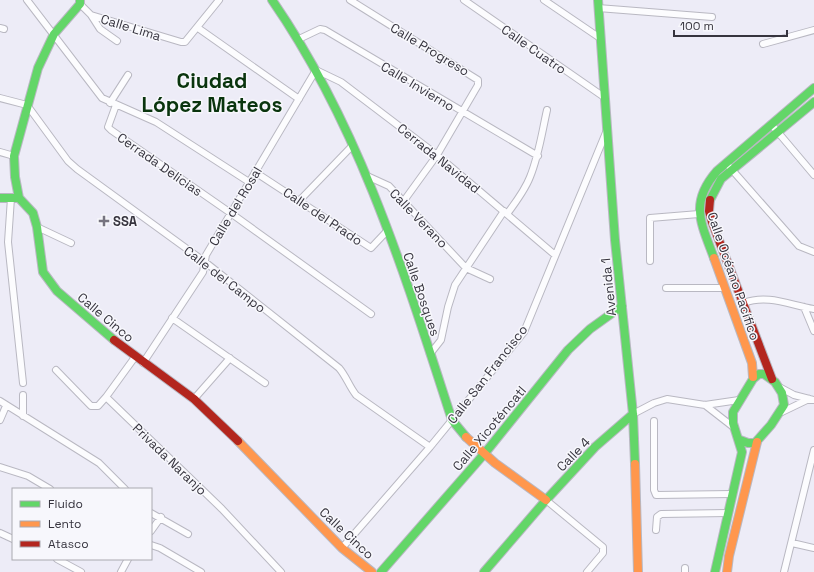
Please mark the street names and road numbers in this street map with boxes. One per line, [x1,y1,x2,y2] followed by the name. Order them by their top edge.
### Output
[99,10,164,45] street label: Calle Lima
[387,19,472,80] street label: Calle Progreso
[498,21,569,78] street label: Calle Cuatro
[378,58,458,115] street label: Calle Invierno
[394,120,484,197] street label: Cerrada Navidad
[114,129,206,200] street label: Cerrada Delicias
[205,164,266,249] street label: Calle del Rosal
[280,184,366,249] street label: Calle del Prado
[386,185,451,252] street label: Calle Verano
[704,210,763,343] street label: Calle Océano Pacífico
[180,242,269,317] street label: Calle del Campo
[399,250,444,338] street label: Calle Bosques
[597,257,620,317] street label: Avenida 1
[74,289,137,346] street label: Calle Cinco
[444,321,531,427] street label: Calle San Francisco
[449,382,530,474] street label: Calle Xicoténcatl
[129,420,210,499] street label: Privada Naranjo
[553,434,594,475] street label: Calle 4
[316,504,378,563] street label: Calle Cinco

